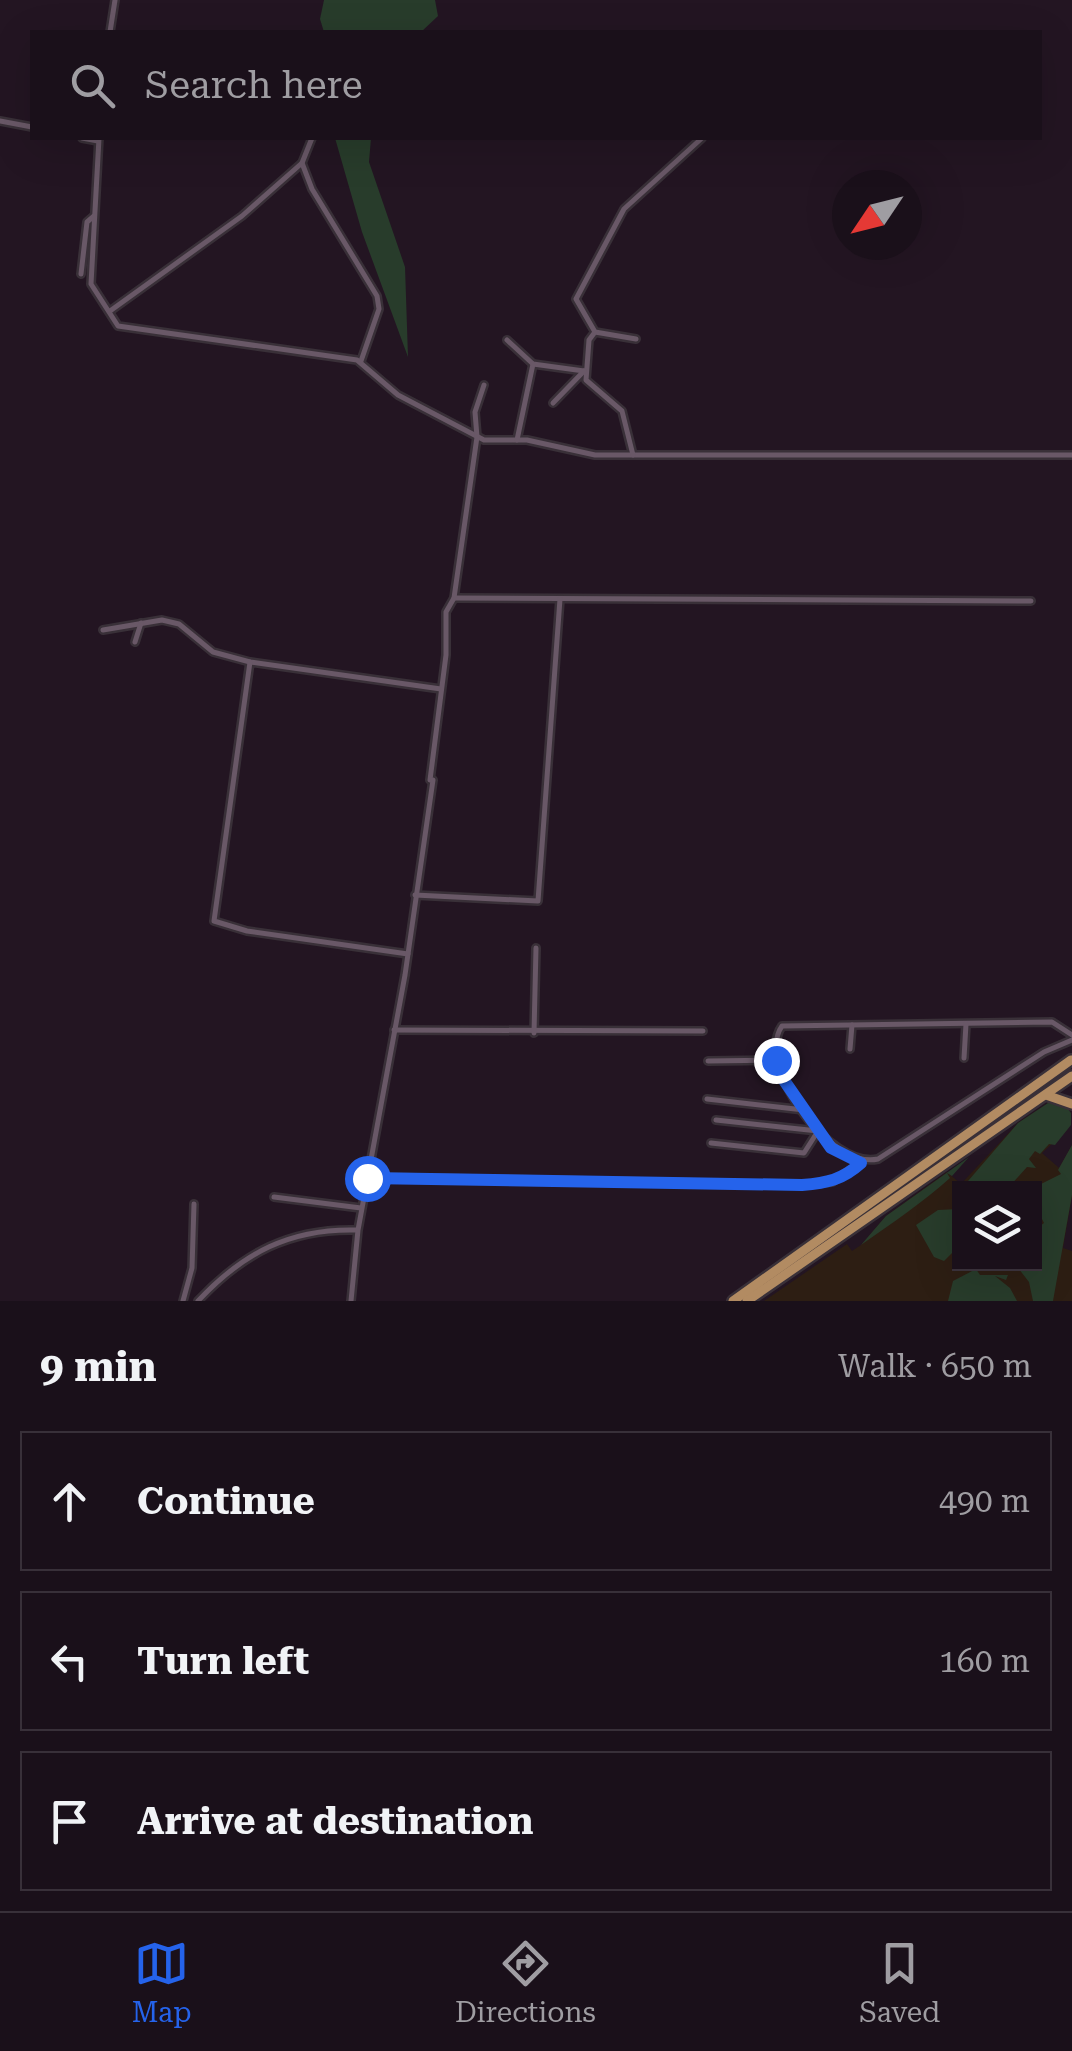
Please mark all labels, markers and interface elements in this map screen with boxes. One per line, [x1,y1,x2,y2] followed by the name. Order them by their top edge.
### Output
[30,30,1042,140] search box
[65,58,120,113] icon: search
[145,63,363,107] text: Search here
[832,170,922,260] north arrow
[754,1038,800,1084] route end
[345,1156,391,1202] route start
[952,1181,1042,1271] map controls
[952,1181,1042,1271] button: layers
[40,1342,157,1391] text: 9 min
[838,1347,1032,1385] text: Walk · 650 m
[42,1474,97,1529] icon: ahead
[137,1479,315,1523] text: Continue
[939,1482,1030,1520] text: 490 m
[42,1634,97,1689] icon: left
[137,1639,309,1683] text: Turn left
[939,1642,1030,1680] text: 160 m
[42,1794,97,1849] icon: arrive
[137,1799,533,1843] text: Arrive at destination
[132,1936,192,2029] tab: Map
[455,1936,596,2029] tab: Directions
[859,1936,940,2029] tab: Saved

